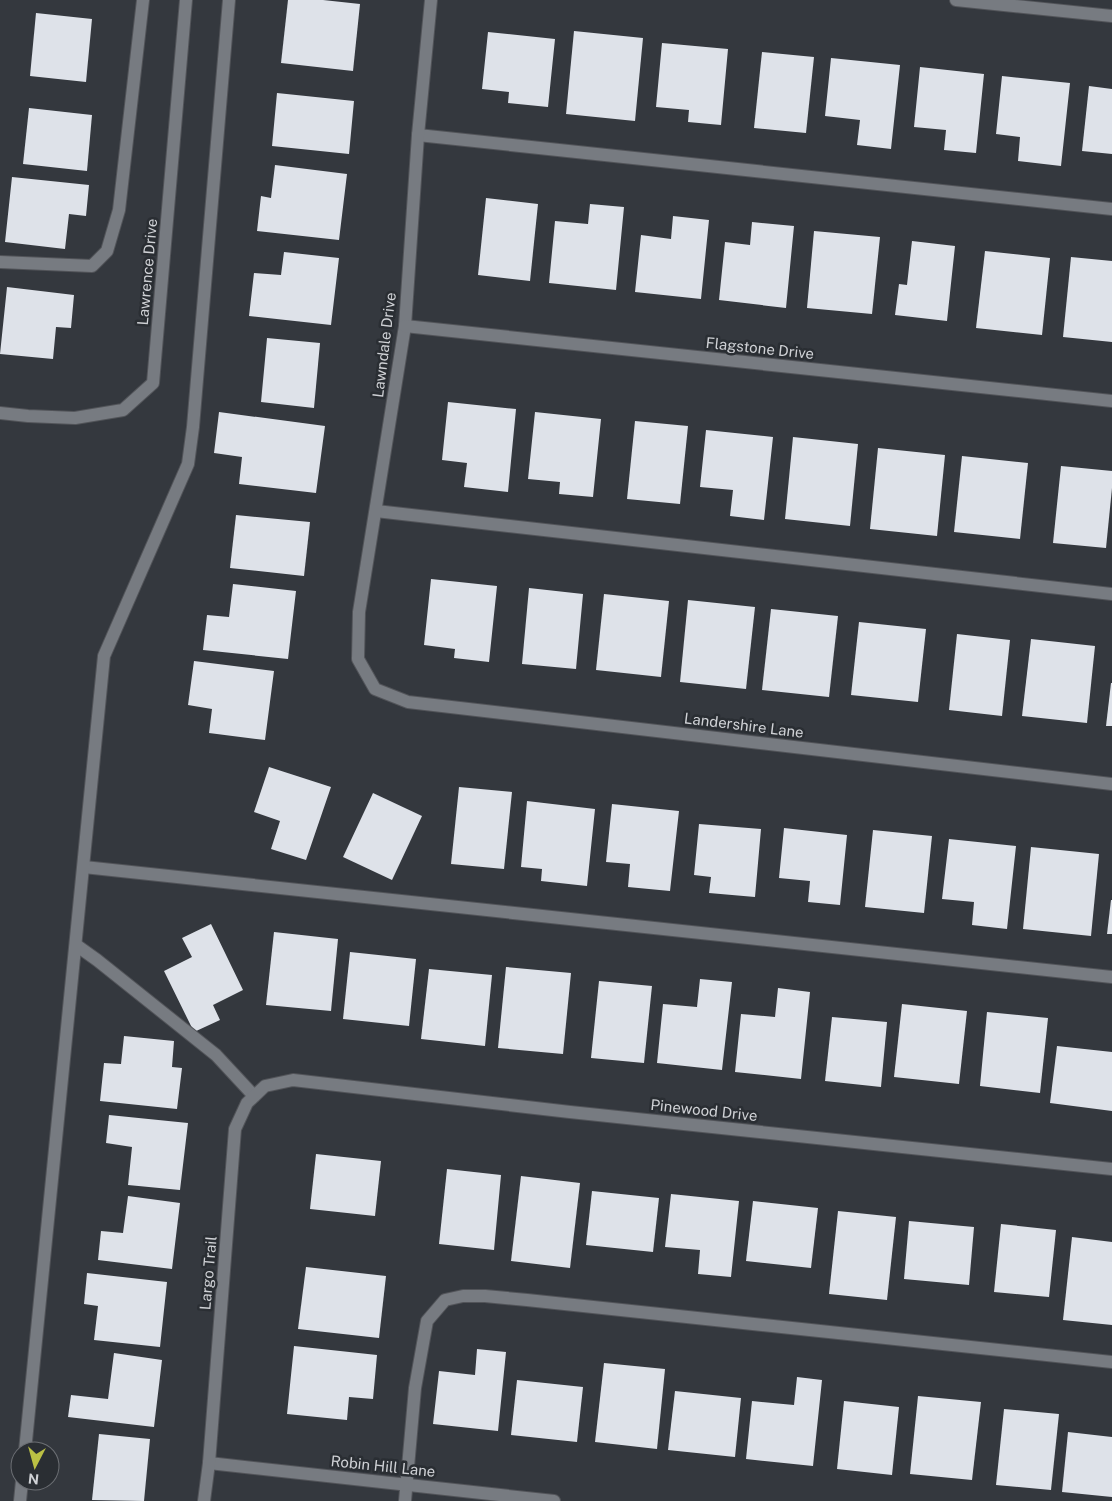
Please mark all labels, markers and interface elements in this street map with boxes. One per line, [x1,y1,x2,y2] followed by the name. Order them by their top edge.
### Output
[134,218,160,326] street label: Lawrence Drive
[369,291,399,399] street label: Lawndale Drive
[705,334,815,362] street label: Flagstone Drive
[683,709,805,741] street label: Landershire Lane
[650,1096,758,1124] street label: Pinewood Drive
[196,1235,220,1311] street label: Largo Trail
[10,1441,60,1491] north arrow
[330,1452,436,1480] street label: Robin Hill Lane
[27,1470,40,1487] text: N

